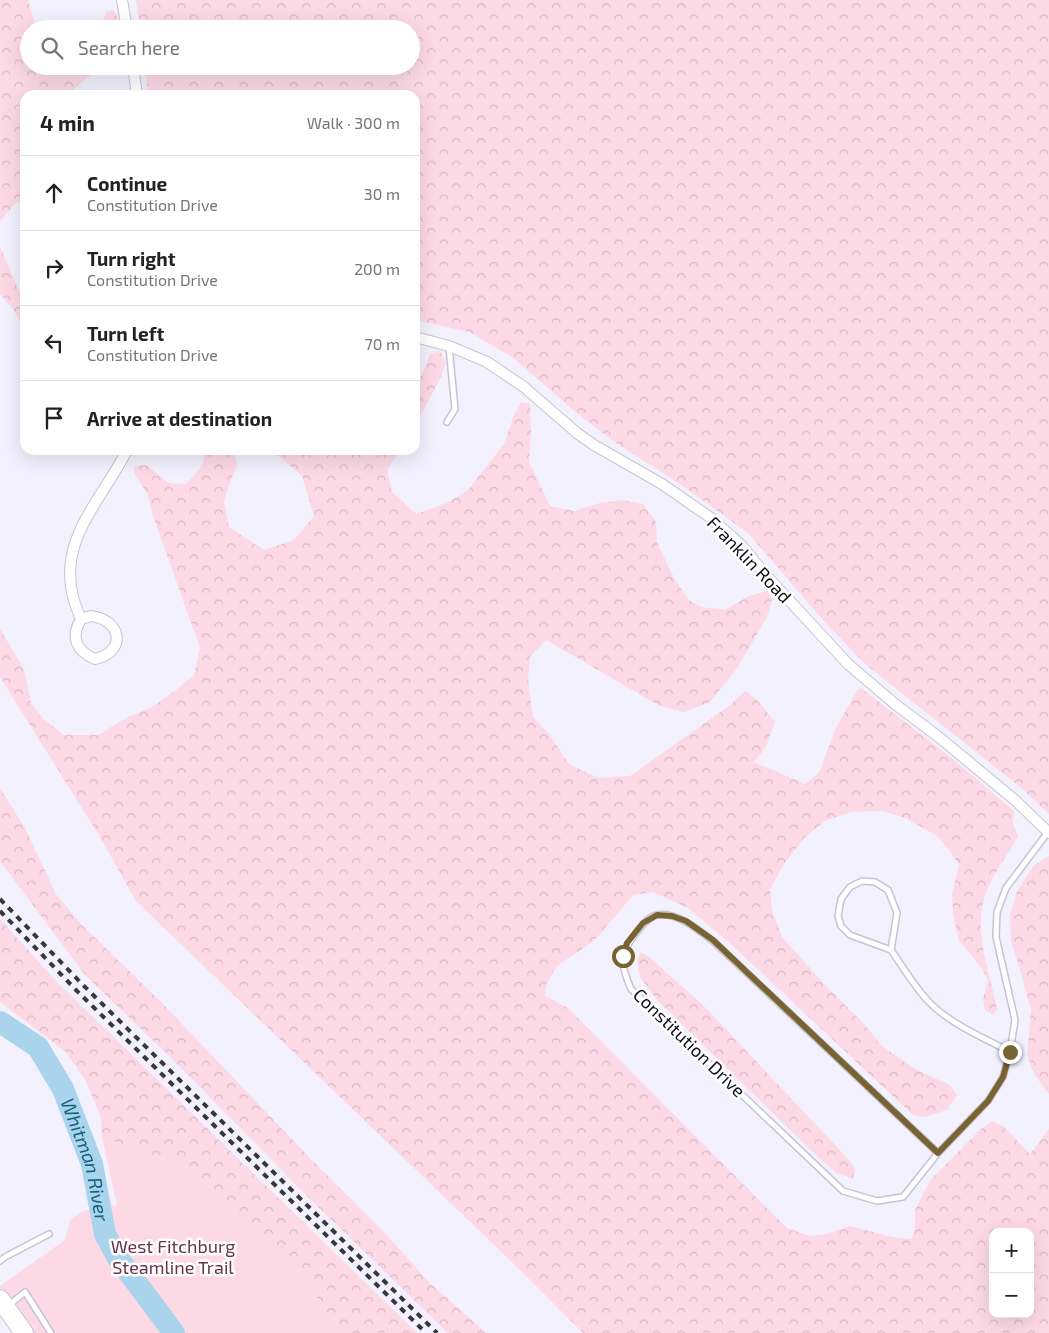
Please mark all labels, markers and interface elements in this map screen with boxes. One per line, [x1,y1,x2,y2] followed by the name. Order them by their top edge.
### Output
[20,20,420,75] search box
[38,34,66,62] icon: search
[78,36,180,59] text: Search here
[40,110,95,135] text: 4 min
[307,113,400,132] text: Walk · 300 m
[87,172,167,195] text: Continue
[40,179,68,207] icon: ahead
[364,184,400,203] text: 30 m
[87,195,218,214] text: Constitution Drive
[87,247,175,270] text: Turn right
[40,254,68,282] icon: right
[354,259,400,278] text: 200 m
[87,270,218,289] text: Constitution Drive
[87,322,164,345] text: Turn left
[40,329,68,357] icon: left
[365,334,400,353] text: 70 m
[87,345,218,364] text: Constitution Drive
[40,404,68,432] icon: arrive
[87,407,272,430] text: Arrive at destination
[703,511,796,607] street label: Franklin Road
[612,945,635,968] route start
[629,983,750,1101] street label: Constitution Drive
[999,1041,1022,1064] route end
[57,1095,114,1224] water label: Whitman River
[989,1228,1034,1318] map controls
[989,1228,1034,1273] button: +
[111,1235,235,1278] park label: West Fitchburg Steamline Trail
[989,1273,1034,1318] button: −

